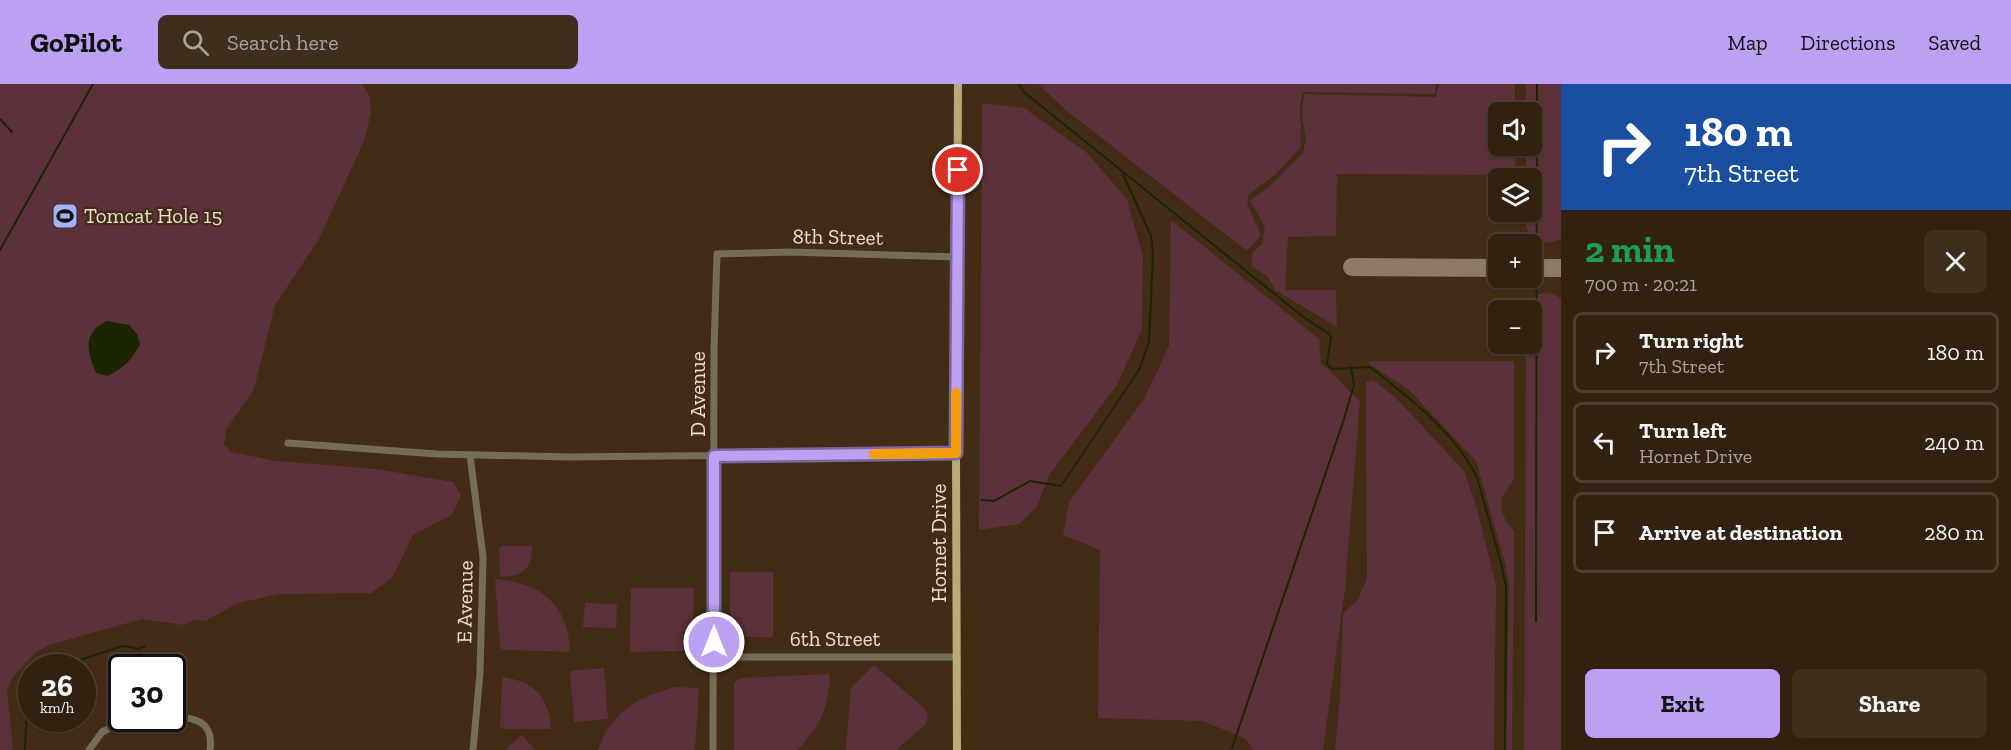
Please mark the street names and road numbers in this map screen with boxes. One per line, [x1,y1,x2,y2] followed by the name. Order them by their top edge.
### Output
[792,223,884,250] street label: 8th Street
[685,351,710,437] street label: D Avenue
[926,483,951,602] street label: Hornet Drive
[451,560,478,644] street label: E Avenue
[790,626,881,651] street label: 6th Street

